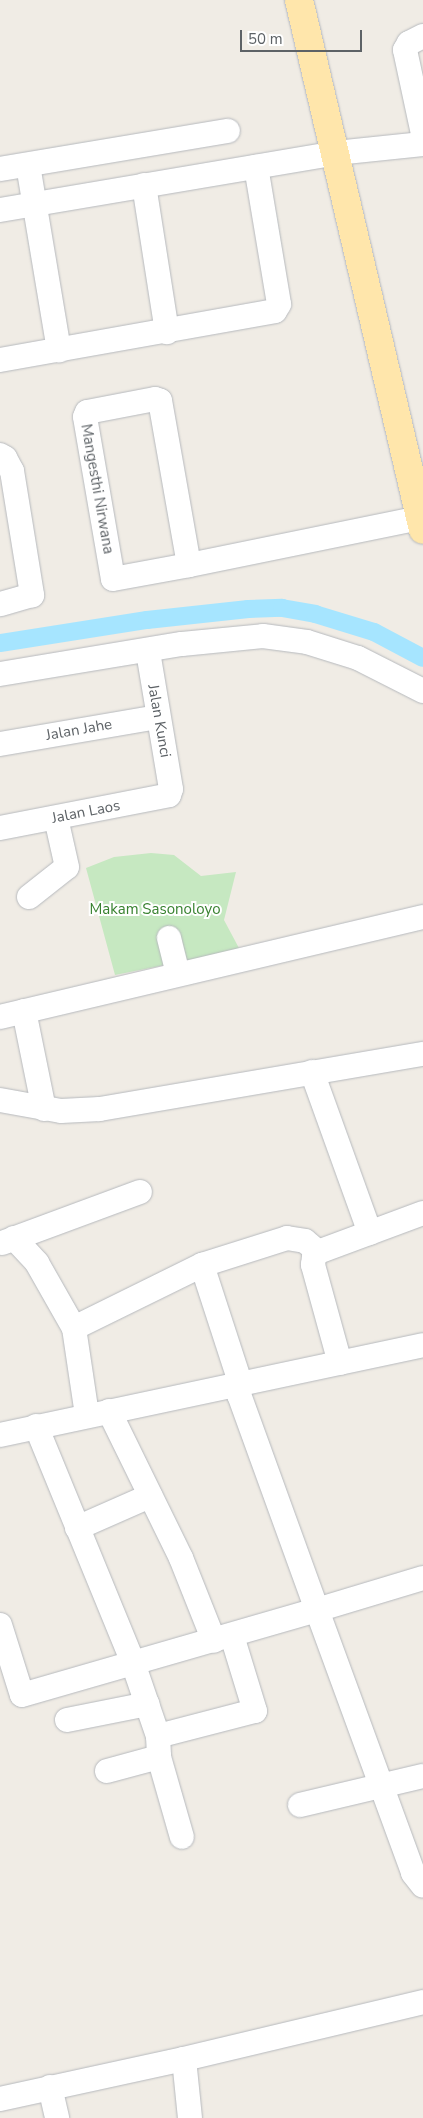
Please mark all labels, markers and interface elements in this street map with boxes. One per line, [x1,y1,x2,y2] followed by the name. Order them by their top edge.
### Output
[243,20,366,52] scale bar
[248,29,283,49] text: 50 m
[77,423,117,555] street label: Mangesthi Nirwana
[144,683,174,759] street label: Jalan Kunci
[45,715,113,745] street label: Jalan Jahe
[50,797,122,827] street label: Jalan Laos
[90,901,220,919] park label: Makam Sasonoloyo

